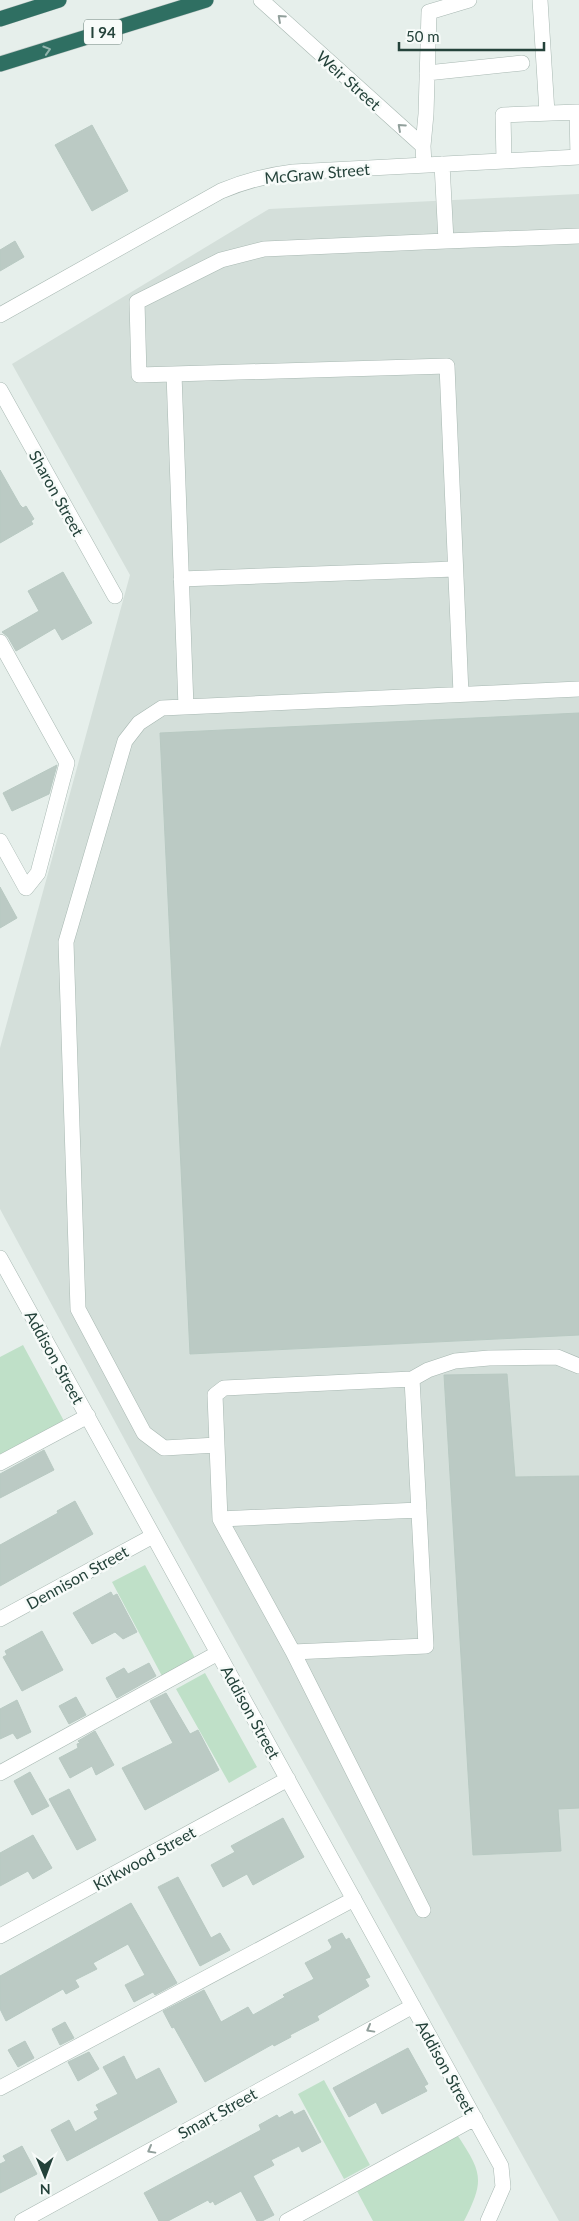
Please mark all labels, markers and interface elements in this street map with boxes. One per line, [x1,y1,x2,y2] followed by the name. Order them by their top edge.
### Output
[278,15,287,24] one-way arrow
[84,20,122,44] road number: I 94
[399,20,544,52] scale bar
[406,27,440,45] text: 50 m
[42,45,50,55] one-way arrow
[313,46,385,114] street label: Weir Street
[398,124,407,133] one-way arrow
[264,159,371,187] street label: McGraw Street
[26,447,88,539] street label: Sharon Street
[22,1307,89,1407] street label: Addison Street
[23,1541,131,1613] street label: Dennison Street
[218,1662,285,1762] street label: Addison Street
[89,1822,199,1894] street label: Kirkwood Street
[413,2017,480,2117] street label: Addison Street
[366,2023,375,2033] one-way arrow
[174,2083,260,2142] street label: Smart Street
[147,2144,156,2154] one-way arrow
[20,2151,70,2201] north arrow
[40,2181,51,2198] text: N

